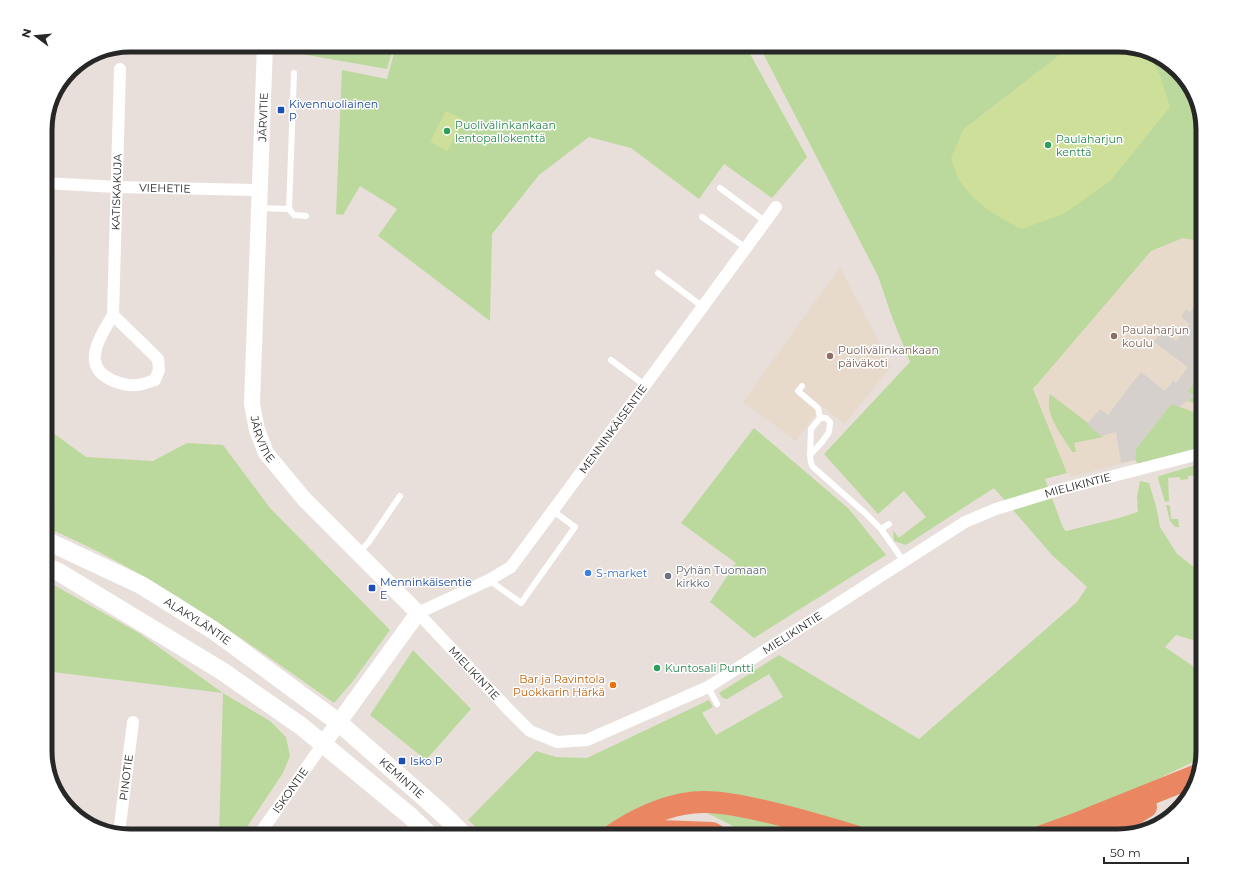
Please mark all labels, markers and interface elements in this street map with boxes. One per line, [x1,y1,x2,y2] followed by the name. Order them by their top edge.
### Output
[16,16,56,56] north arrow
[18,27,34,39] text: N
[255,92,271,143] street label: JÄRVITIE
[289,97,378,124] place label: Kivennuoliainen P
[276,105,286,115] marker: Kivennuoliainen P
[455,118,556,145] place label: Puolivälinkankaan lentopallokenttä
[442,126,452,136] marker: Puolivälinkankaan lentopallokenttä
[1056,132,1123,159] place label: Paulaharjun kenttä
[1043,140,1053,150] marker: Paulaharjun kenttä
[108,153,125,231] street label: KATISKAKUJA
[139,180,191,196] street label: VIEHETIE
[1122,323,1189,350] place label: Paulaharjun koulu
[1109,331,1119,341] marker: Paulaharjun koulu
[838,343,939,370] place label: Puolivälinkankaan päiväkoti
[825,351,835,361] marker: Puolivälinkankaan päiväkoti
[576,382,650,476] street label: MENNINKÄISENTIE
[247,414,278,465] street label: JÄRVITIE
[1043,470,1112,501] street label: MIELIKINTIE
[676,563,767,590] place label: Pyhän Tuomaan kirkko
[596,566,648,580] place label: S-market
[583,568,593,578] marker: S-market
[663,571,673,581] marker: Pyhän Tuomaan kirkko
[380,575,472,602] place label: Menninkäisentie E
[367,583,377,593] marker: Menninkäisentie E
[162,594,234,648] street label: ALAKYLÄNTIE
[760,609,825,657] street label: MIELIKINTIE
[446,643,503,703] street label: MIELIKINTIE
[665,661,754,675] place label: Kuntosali Puntti
[652,663,662,673] marker: Kuntosali Puntti
[513,672,605,699] place label: Bar ja Ravintola Puokkarin Härkä
[608,680,618,690] marker: Bar ja Ravintola Puokkarin Härkä
[116,754,136,801] street label: PINOTIE
[410,754,443,768] place label: Isko P
[377,755,427,801] street label: KEMINTIE
[397,756,407,766] marker: Isko P
[269,765,311,816] street label: ISKONTIE
[1104,839,1188,865] scale bar
[1110,845,1141,860] text: 50 m

